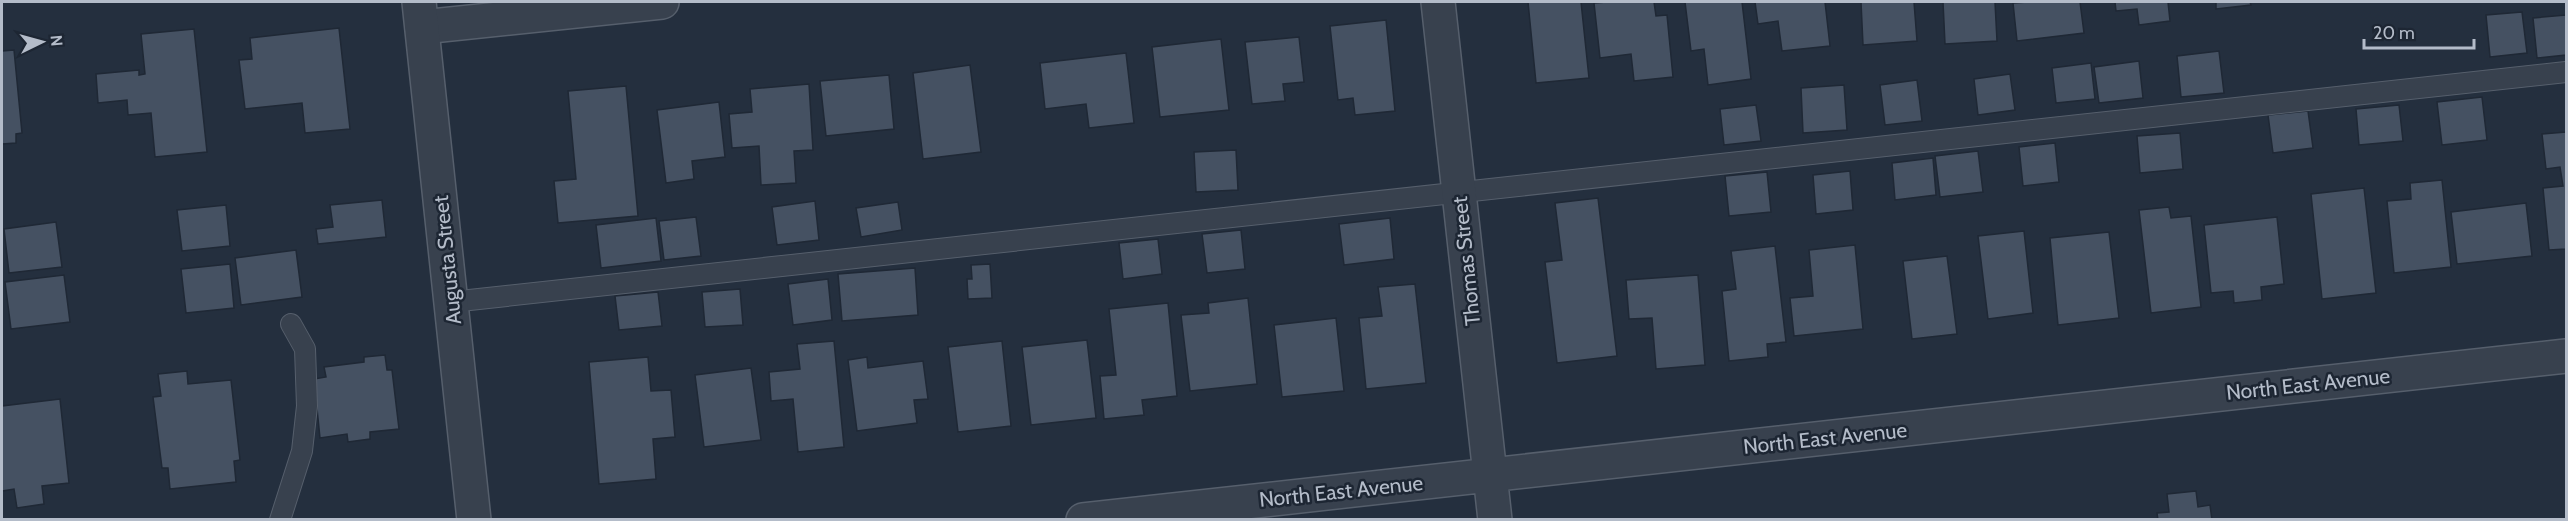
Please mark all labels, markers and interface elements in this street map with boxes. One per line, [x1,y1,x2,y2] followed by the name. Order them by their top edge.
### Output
[12,12,72,72] north arrow
[2364,12,2474,50] scale bar
[2373,22,2415,44] text: 20 m
[46,34,66,47] text: N
[428,194,466,326] street label: Augusta Street
[1447,195,1485,327] street label: Thomas Street
[2225,363,2391,405] street label: North East Avenue
[1742,417,1908,459] street label: North East Avenue
[1258,470,1424,512] street label: North East Avenue

